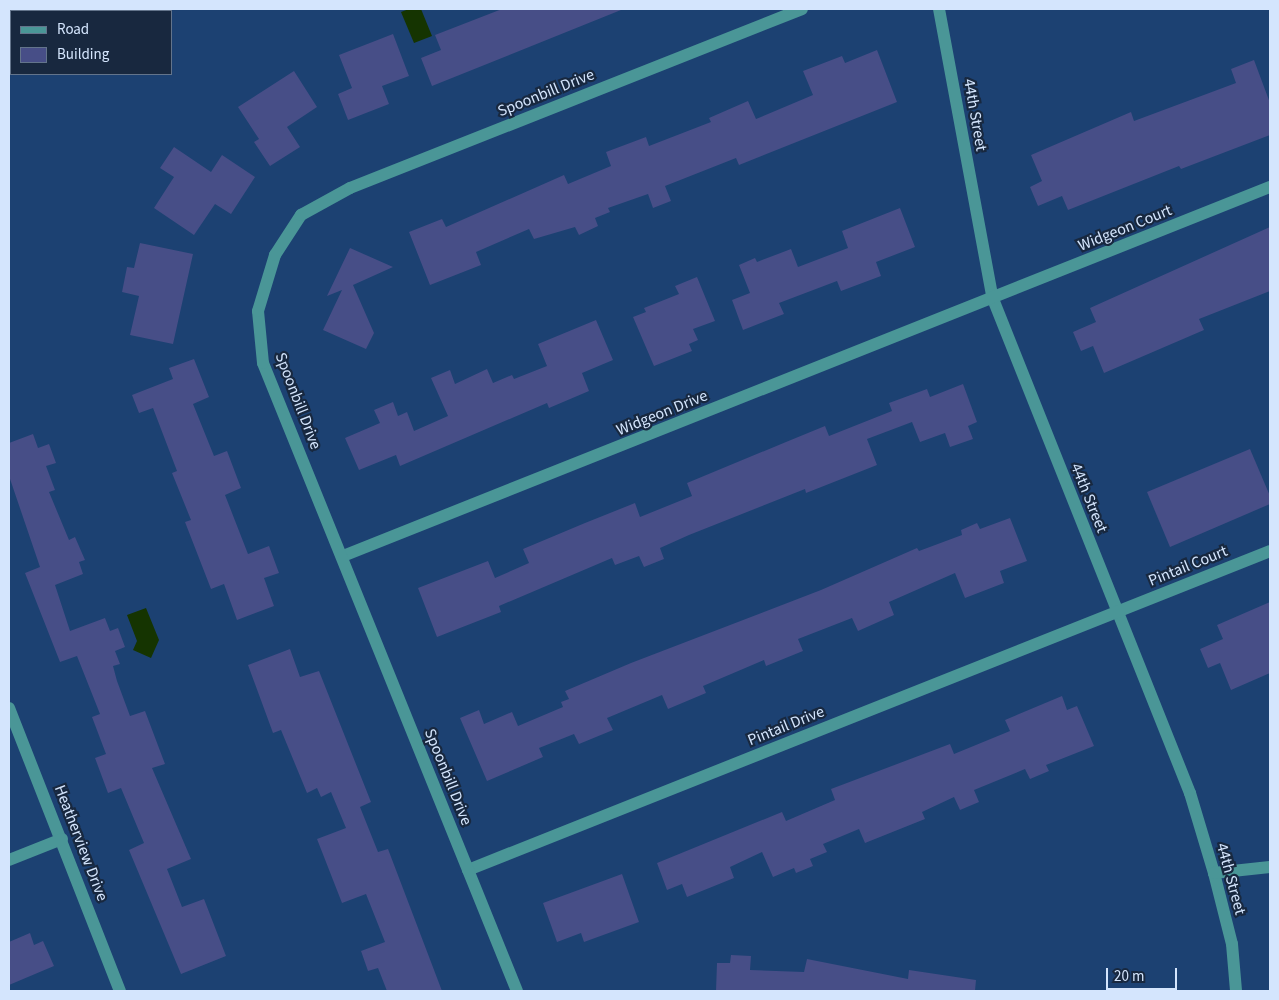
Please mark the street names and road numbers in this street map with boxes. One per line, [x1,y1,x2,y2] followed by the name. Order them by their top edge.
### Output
[495,65,597,121] street label: Spoonbill Drive
[959,77,991,153] street label: 44th Street
[1075,201,1175,255] street label: Widgeon Court
[271,350,325,452] street label: Spoonbill Drive
[614,386,710,440] street label: Widgeon Drive
[1066,460,1112,536] street label: 44th Street
[1146,541,1230,591] street label: Pintail Court
[745,702,827,750] street label: Pintail Drive
[420,726,476,828] street label: Spoonbill Drive
[50,782,112,904] street label: Heatherview Drive
[1212,841,1250,917] street label: 44th Street

